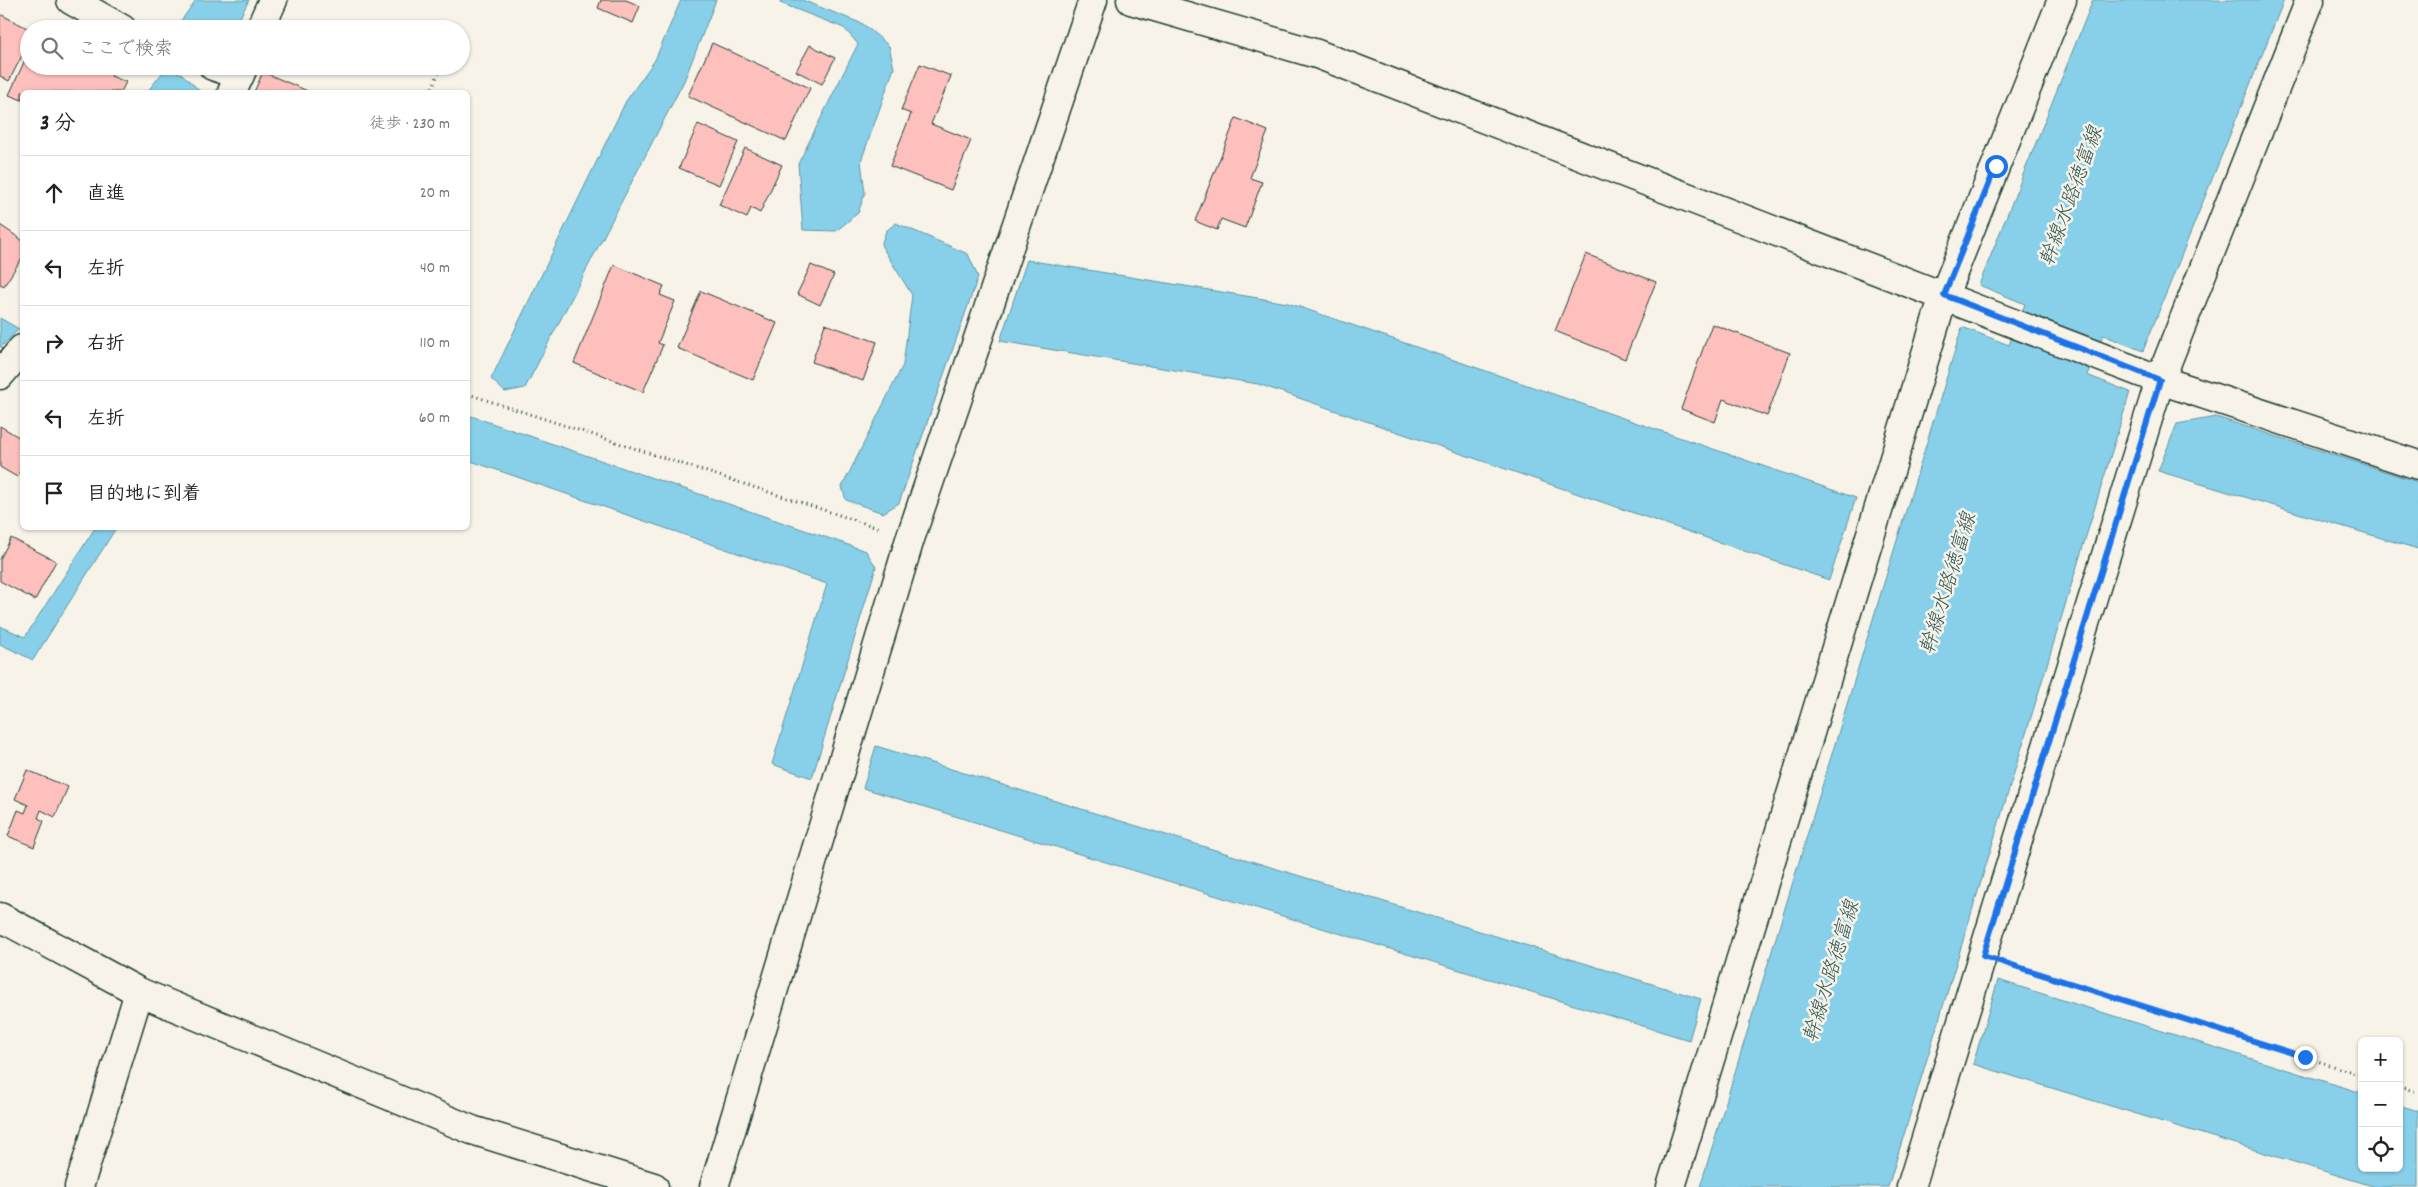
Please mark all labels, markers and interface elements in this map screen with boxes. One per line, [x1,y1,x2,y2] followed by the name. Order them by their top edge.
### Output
[20,20,470,75] search box
[38,34,66,62] icon: search
[78,37,173,64] text: ここで検索
[40,110,75,140] text: 3 分
[370,113,450,136] text: 徒歩 · 230 m
[2034,122,2113,271] water label: 幹線水路徳富線
[1985,155,2008,178] route start
[40,179,68,207] icon: ahead
[87,182,125,209] text: 直進
[420,182,450,205] text: 20 m
[40,254,68,282] icon: left
[87,257,125,284] text: 左折
[420,257,450,280] text: 40 m
[40,329,68,357] icon: right
[87,332,125,359] text: 右折
[420,332,450,355] text: 110 m
[40,404,68,432] icon: left
[87,407,125,434] text: 左折
[419,407,450,430] text: 60 m
[40,479,68,507] icon: arrive
[87,482,201,509] text: 目的地に到着
[1914,508,1986,659] water label: 幹線水路徳富線
[1797,896,1869,1047] water label: 幹線水路徳富線
[2358,1037,2403,1172] map controls
[2358,1037,2403,1082] button: +
[2294,1046,2317,1069] route end
[2358,1082,2403,1127] button: −
[2358,1127,2403,1172] button: locate

